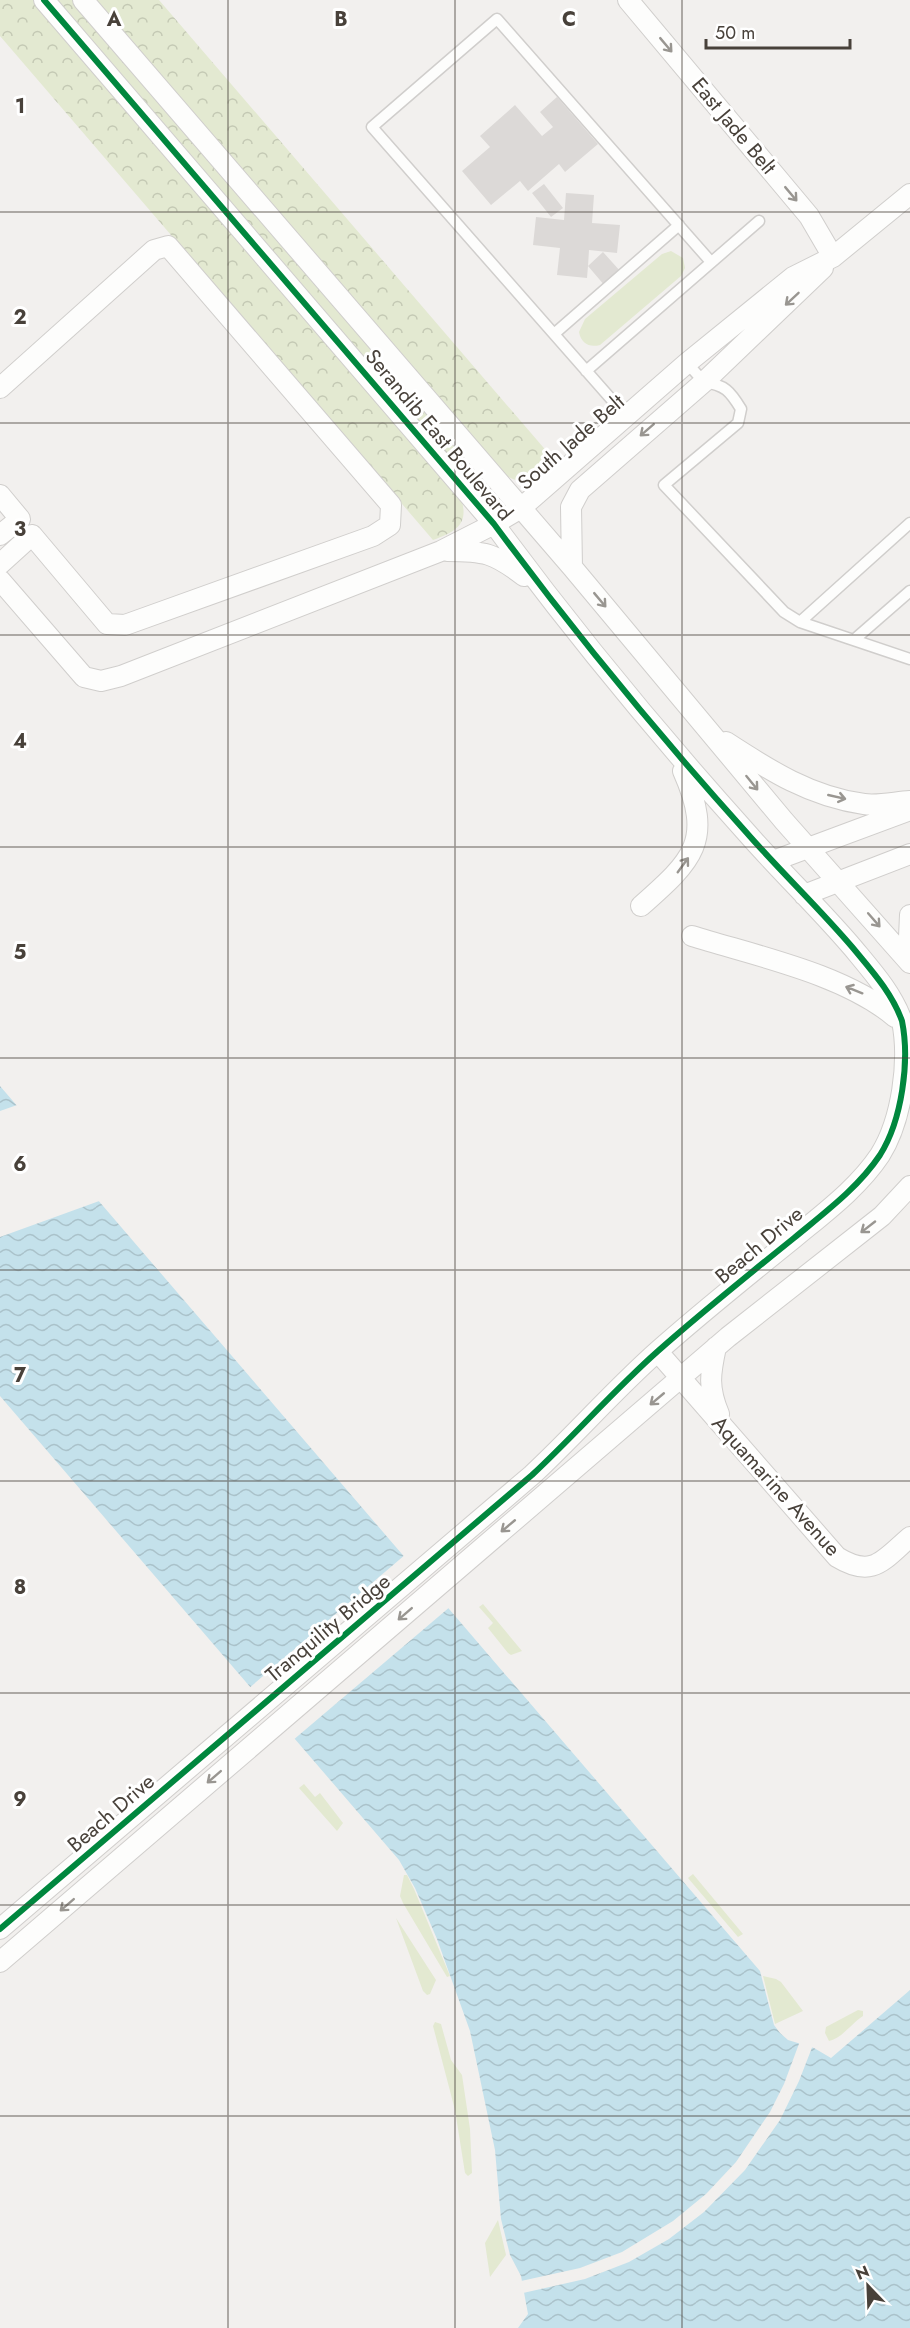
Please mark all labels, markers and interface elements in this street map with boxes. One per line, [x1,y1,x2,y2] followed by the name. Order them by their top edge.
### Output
[106,5,122,34] text: A
[334,5,348,34] text: B
[562,5,576,34] text: C
[706,12,850,50] scale bar
[715,20,755,46] text: 50 m
[659,37,672,53] one-way arrow
[685,71,783,181] street label: East Jade Belt
[15,92,25,121] text: 1
[784,186,798,201] one-way arrow
[784,292,799,306] one-way arrow
[13,303,27,332] text: 2
[358,343,520,527] street label: Serandib East Boulevard
[511,387,631,497] street label: South Jade Belt
[640,423,655,437] one-way arrow
[14,515,26,544] text: 3
[593,592,607,607] one-way arrow
[13,727,27,756] text: 4
[745,774,758,790] one-way arrow
[827,792,846,804] one-way arrow
[677,858,689,874] one-way arrow
[867,913,881,928] one-way arrow
[14,938,27,967] text: 5
[845,984,864,995] one-way arrow
[13,1150,27,1179] text: 6
[708,1199,810,1291] street label: Beach Drive
[861,1220,877,1233] one-way arrow
[14,1361,27,1390] text: 7
[649,1393,665,1406] one-way arrow
[705,1409,847,1563] street label: Aquamarine Avenue
[500,1519,516,1532] one-way arrow
[259,1567,397,1689] street label: Tranquility Bridge
[14,1573,26,1602] text: 8
[398,1607,413,1621] one-way arrow
[61,1767,161,1859] street label: Beach Drive
[207,1770,222,1784] one-way arrow
[13,1785,27,1814] text: 9
[60,1898,75,1912] one-way arrow
[838,2256,898,2316] north arrow
[852,2260,873,2286] text: N

